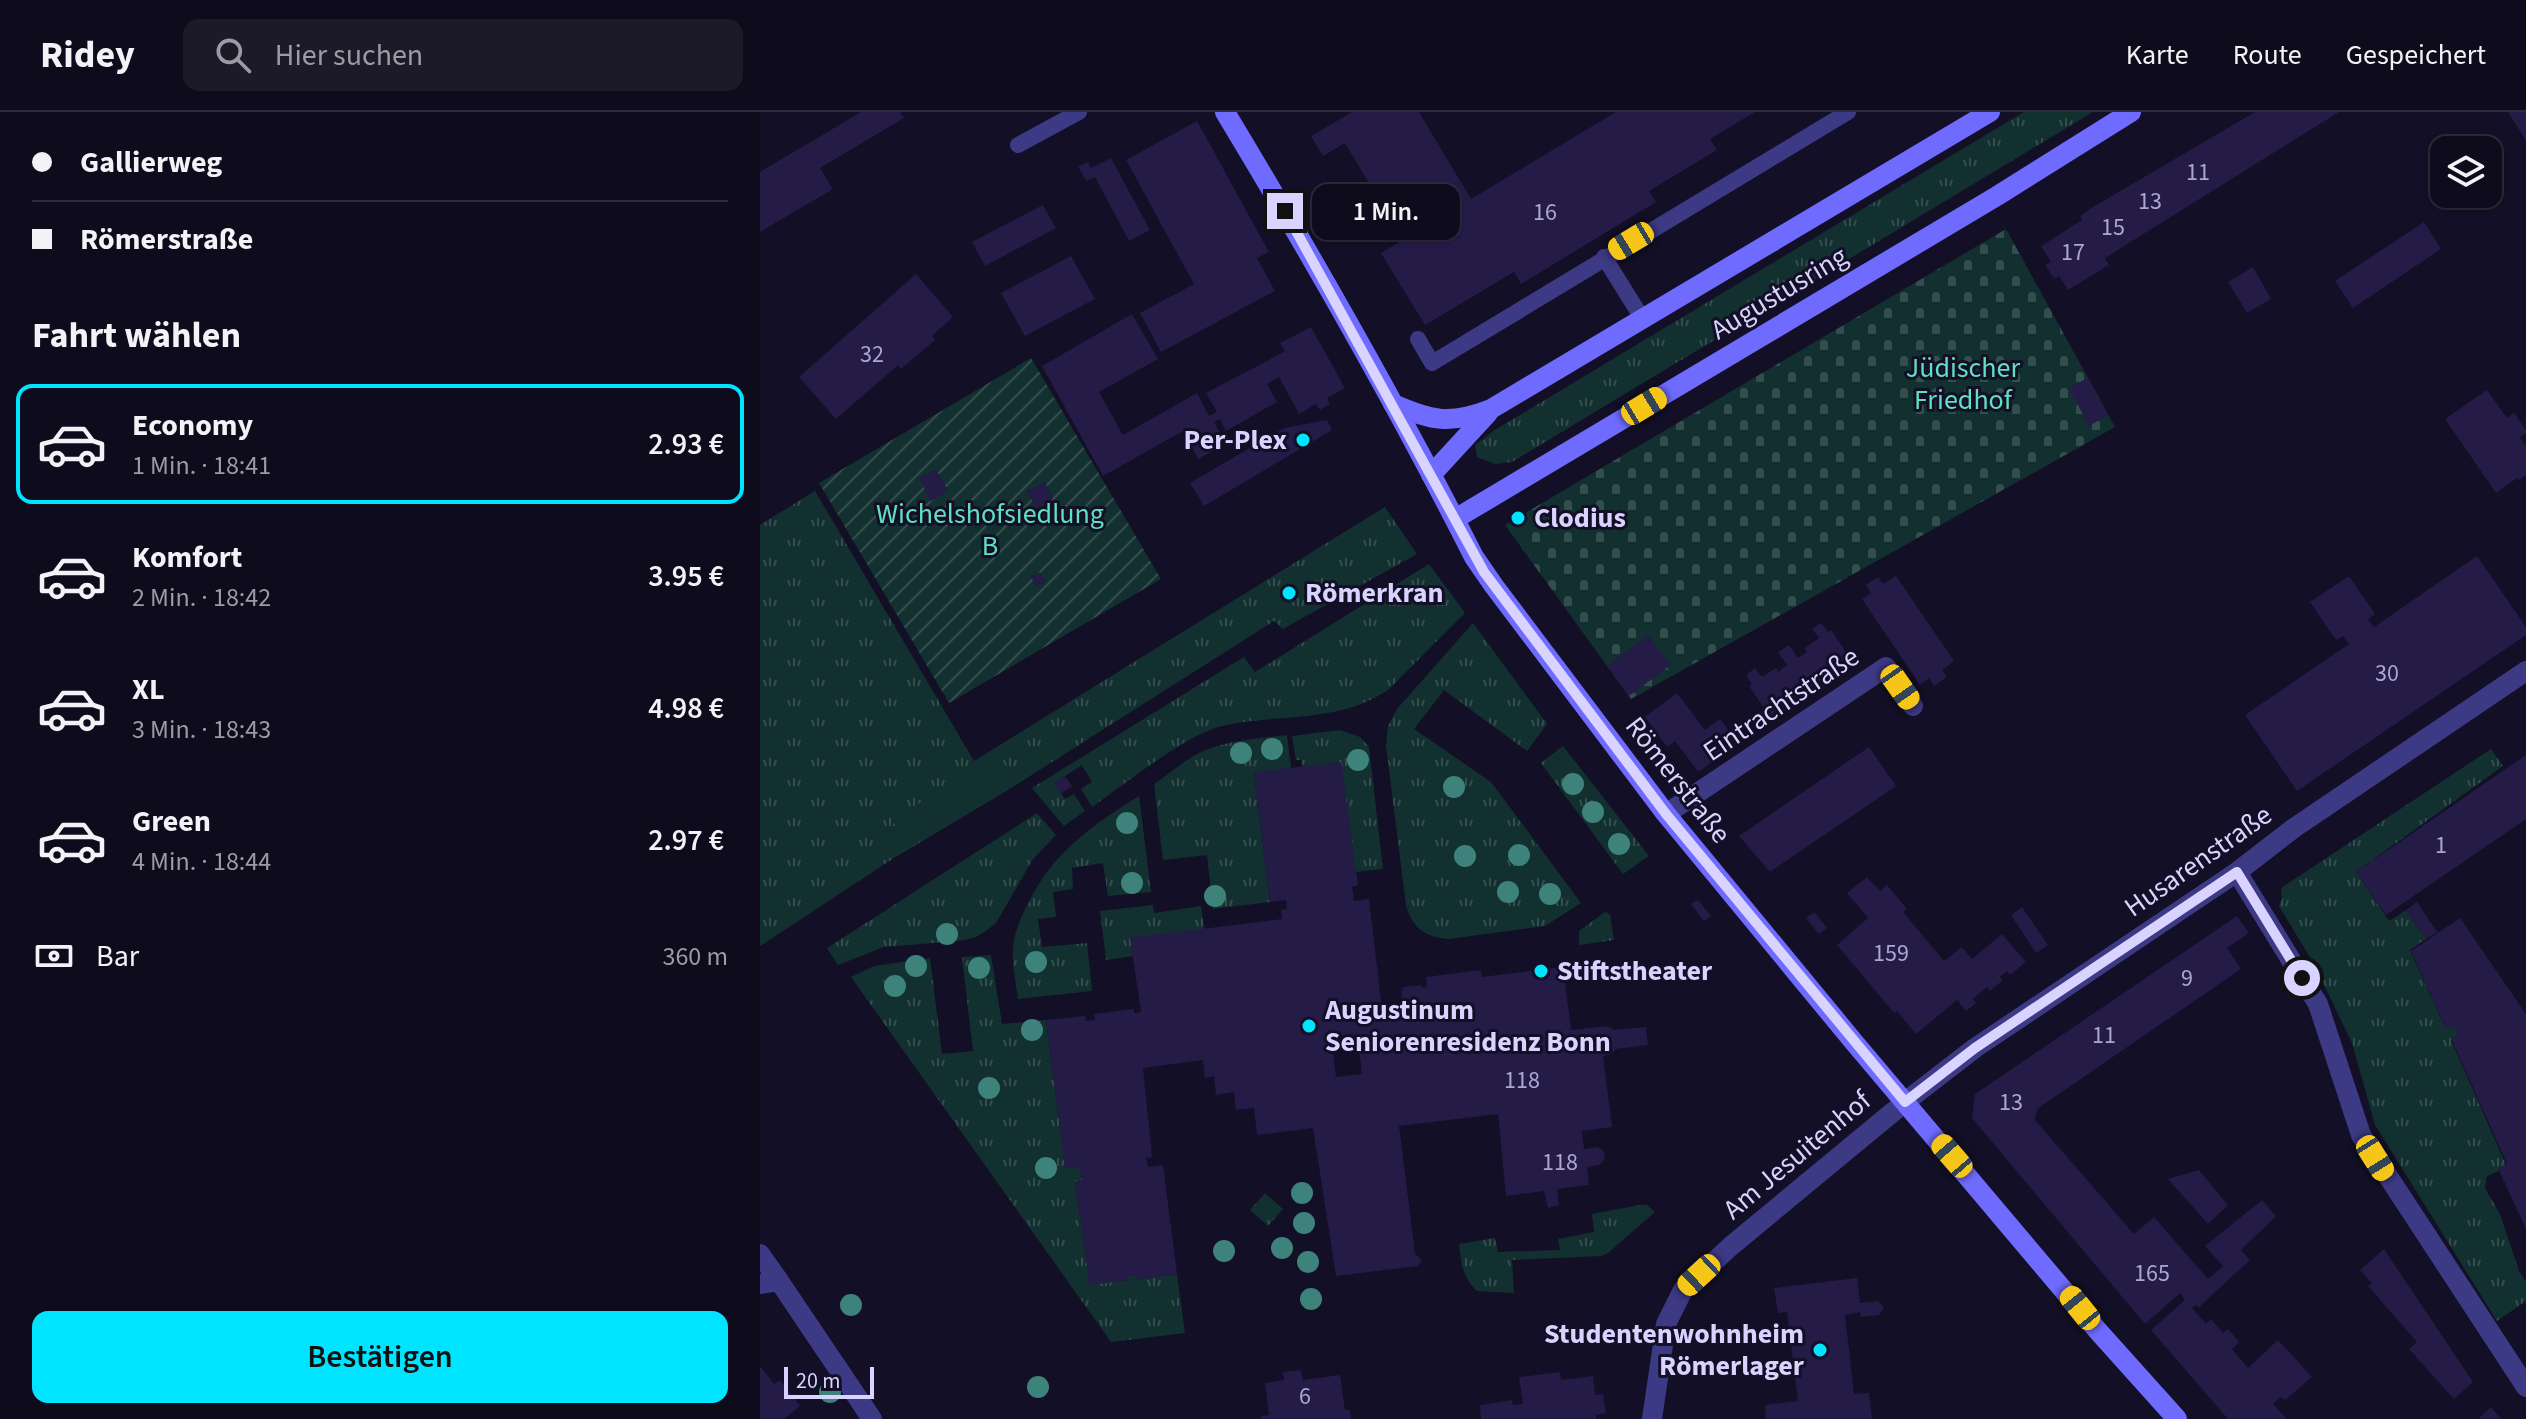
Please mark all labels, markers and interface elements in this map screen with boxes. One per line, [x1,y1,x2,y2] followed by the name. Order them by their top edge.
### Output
[183,19,743,91] search box
[40,28,135,82] text: Ridey
[211,33,255,77] icon: search
[275,34,423,77] text: Hier suchen
[2126,35,2189,75] text: Karte
[2233,35,2302,75] text: Route
[2346,35,2486,75] text: Gespeichert
[2430,136,2502,208] map controls
[2430,136,2502,208] button: layers
[80,141,222,184] text: Gallierweg
[2186,155,2210,190] house number: 11
[1313,183,1461,239] callout: 1 Min.
[2138,184,2162,219] house number: 13
[1267,193,1303,229] route end
[1353,193,1419,230] text: 1 Min.
[1533,195,1557,230] house number: 16
[2101,210,2125,245] house number: 15
[80,218,253,261] text: Römerstraße
[1604,218,1658,264] car
[2061,235,2085,270] house number: 17
[1703,236,1855,350] street label: Augustusring
[32,310,241,361] text: Fahrt wählen
[860,337,884,372] house number: 32
[1906,348,2020,420] park label: Jüdischer Friedhof
[1617,383,1671,429] car
[132,404,253,447] text: Economy
[36,408,108,480] icon: car
[1184,420,1287,460] place label: Per-Plex
[648,423,724,466] text: 2.93 €
[1294,431,1312,449] marker: Per-Plex
[132,447,271,484] text: 1 Min. · 18:41
[876,494,1104,566] park label: Wichelshofsiedlung B
[1534,498,1626,538] place label: Clodius
[1509,509,1527,527] marker: Clodius
[132,536,242,579] text: Komfort
[36,540,108,612] icon: car
[648,555,724,598] text: 3.95 €
[1305,573,1444,613] place label: Römerkran
[132,579,271,616] text: 2 Min. · 18:42
[1280,584,1298,602] marker: Römerkran
[1695,637,1867,771] street label: Eintrachtstraße
[2375,656,2399,691] house number: 30
[1876,660,1924,714] car
[132,668,165,711] text: XL
[36,672,108,744] icon: car
[648,687,724,730] text: 4.98 €
[1616,708,1740,852] street label: Römerstraße
[132,711,271,748] text: 3 Min. · 18:43
[2116,795,2280,927] street label: Husarenstraße
[132,800,211,843] text: Green
[36,804,108,876] icon: car
[648,819,724,862] text: 2.97 €
[2435,828,2447,863] house number: 1
[132,843,271,880] text: 4 Min. · 18:44
[32,934,76,978] icon: cash
[96,935,139,978] text: Bar
[1873,936,1909,971] house number: 159
[662,938,728,975] text: 360 m
[1557,951,1713,991] place label: Stiftstheater
[2284,960,2320,996] route start
[2181,961,2193,996] house number: 9
[1532,962,1550,980] marker: Stiftstheater
[1324,990,1611,1062] place label: Augustinum Seniorenresidenz Bonn
[1300,1017,1318,1035] marker: Augustinum Seniorenresidenz Bonn
[2092,1018,2116,1053] house number: 11
[1504,1063,1540,1098] house number: 118
[1714,1081,1880,1229] street label: Am Jesuitenhof
[1999,1085,2023,1120] house number: 13
[1927,1130,1977,1182] car
[2352,1131,2398,1185] car
[1542,1145,1578,1180] house number: 118
[1673,1250,1725,1300] car
[2134,1256,2170,1291] house number: 165
[2056,1282,2104,1334] car
[32,1311,728,1403] button: Bestätigen
[1544,1314,1805,1386] place label: Studentenwohnheim Römerlager
[1811,1341,1829,1359] marker: Studentenwohnheim Römerlager
[784,1363,874,1399] scale bar
[796,1365,841,1397] text: 20 m
[1299,1379,1311,1414] house number: 6

